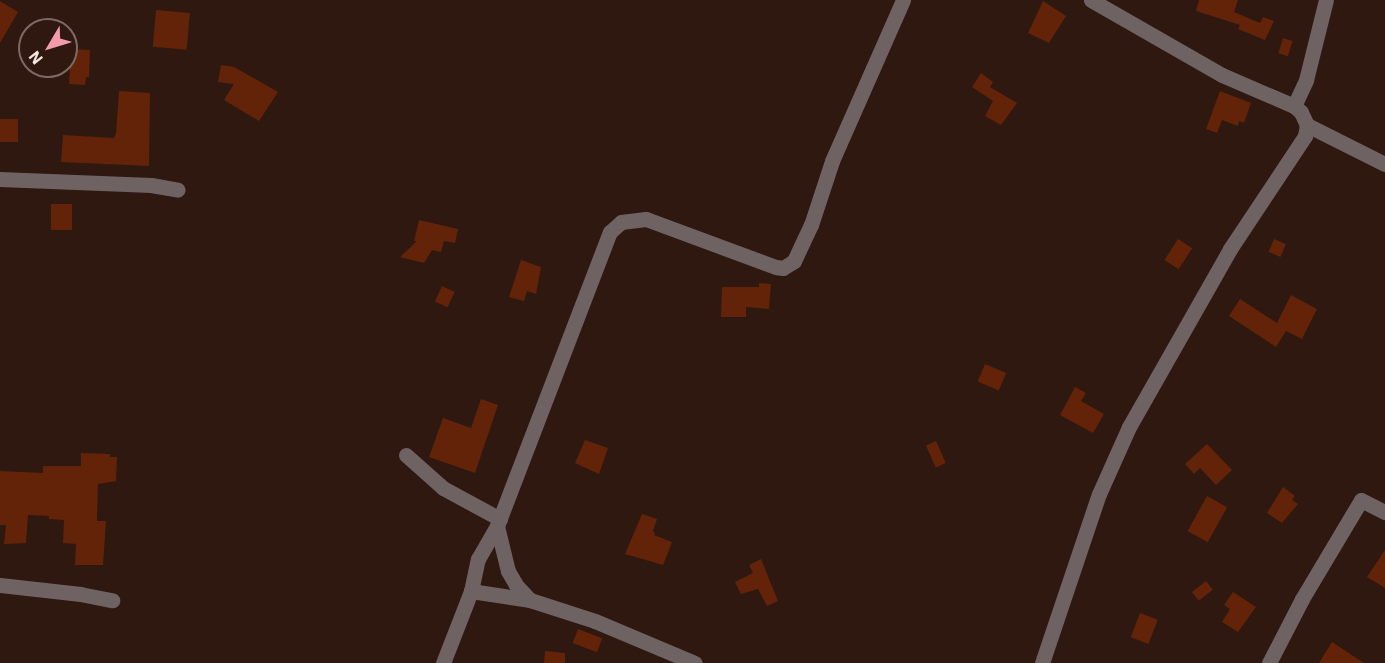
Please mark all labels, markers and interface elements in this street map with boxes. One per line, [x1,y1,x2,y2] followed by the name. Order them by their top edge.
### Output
[18,18,78,78] north arrow
[24,47,47,69] text: N

